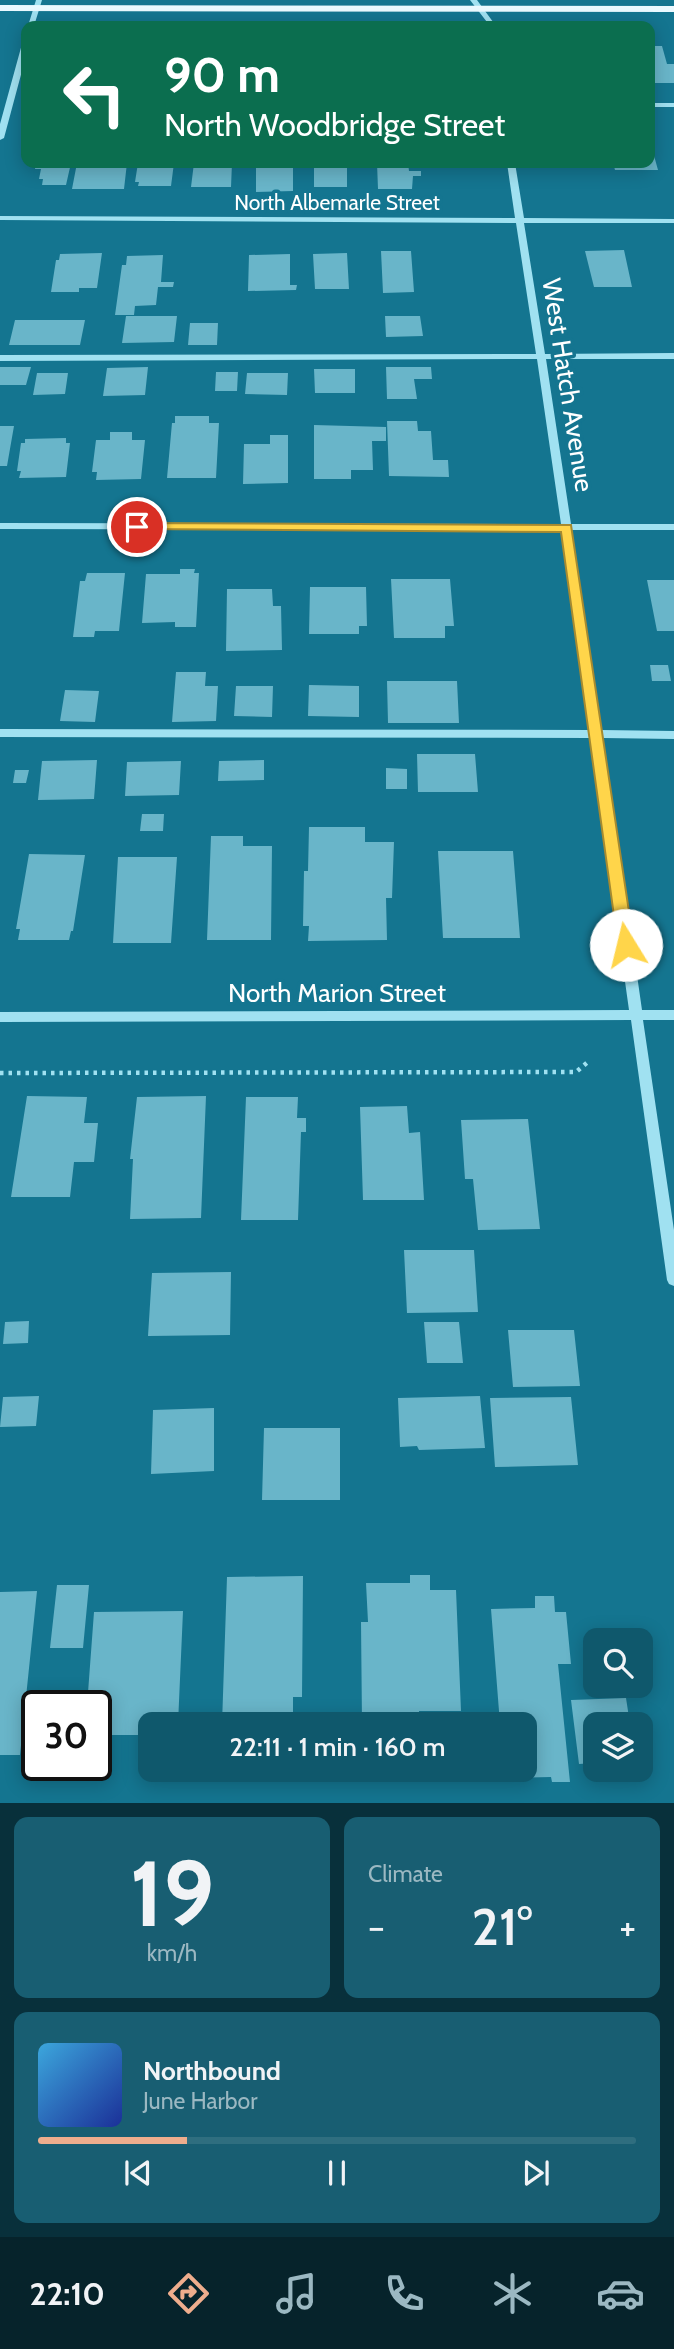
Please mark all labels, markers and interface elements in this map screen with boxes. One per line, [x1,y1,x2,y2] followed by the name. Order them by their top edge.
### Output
[164,45,280,104] text: 90 m
[49,49,140,140] icon: left
[164,105,505,144] text: North Woodbridge Street
[234,190,440,215] street label: North Albemarle Street
[535,276,601,494] street label: West Hatch Avenue
[107,497,167,557] pin
[118,508,156,546] icon: arrive
[589,908,663,982] position arrow
[228,977,446,1009] street label: North Marion Street
[583,1628,653,1782] map controls
[583,1628,653,1698] button: search
[21,1690,112,1781] speed limit sign: 30
[583,1712,653,1782] button: layers
[230,1731,445,1763] text: 22:11 · 1 min · 160 m
[130,1838,214,1949] text: 19
[368,1860,443,1888] text: Climate
[472,1895,532,1958] text: 21°
[368,1903,385,1950] text: −
[619,1903,636,1950] text: +
[147,1939,197,1967] text: km/h
[143,2055,281,2087] text: Northbound
[143,2087,257,2115] text: June Harbor
[119,2154,157,2192] icon: previous
[318,2154,356,2192] icon: pause
[517,2154,555,2192] icon: next
[164,2269,213,2318] icon: directions
[272,2269,321,2318] icon: music
[380,2269,429,2318] icon: phone
[488,2269,537,2318] icon: climate
[596,2269,645,2318] icon: car
[29,2274,105,2313] text: 22:10

